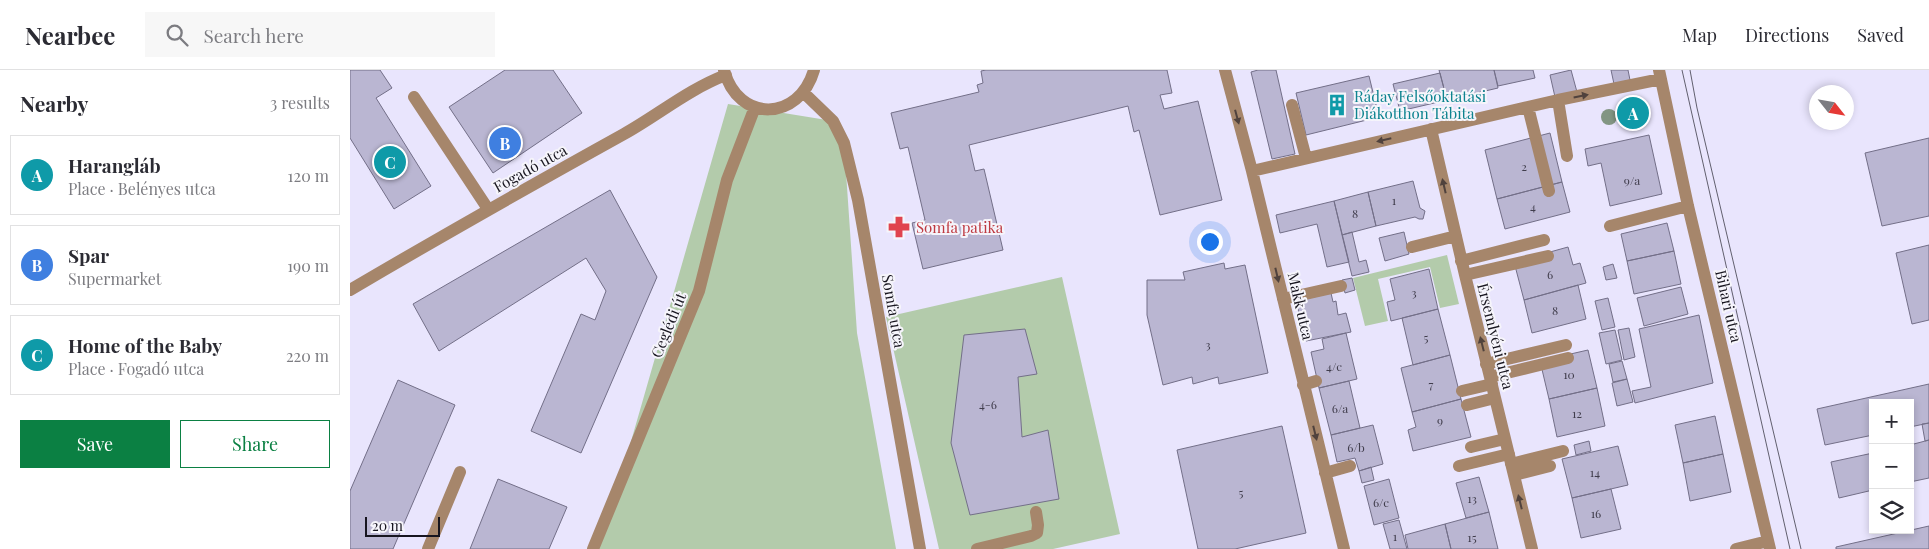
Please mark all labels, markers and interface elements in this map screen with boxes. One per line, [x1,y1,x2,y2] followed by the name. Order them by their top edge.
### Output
[145,12,495,57] search box
[25,19,115,51] text: Nearbee
[163,21,191,49] icon: search
[203,22,304,48] text: Search here
[1682,23,1717,47] text: Map
[1745,23,1829,47] text: Directions
[1857,23,1904,47] text: Saved
[1809,85,1854,130] north arrow
[1354,86,1487,123] place label: Ráday Felsőoktatási Diákotthon Tábita
[20,89,89,117] text: Nearby
[1574,91,1590,99] one-way arrow
[270,92,330,113] text: 3 results
[1324,92,1350,118] building icon: Ráday Felsőoktatási Diákotthon Tábita
[1617,94,1649,132] pin: A
[1234,110,1242,125] one-way arrow
[489,124,521,162] pin: B
[1376,136,1391,144] one-way arrow
[490,139,571,196] street label: Fogadó utca
[374,143,406,181] pin: C
[68,152,161,178] text: Harangláb
[1521,158,1527,174] house number: 2
[32,165,42,186] text: A
[288,165,329,186] text: 120 m
[1624,172,1640,188] house number: 9/a
[68,178,216,199] text: Place · Belényes utca
[1440,178,1448,193] one-way arrow
[1392,192,1397,208] house number: 1
[1530,198,1536,214] house number: 4
[1352,205,1358,221] house number: 8
[886,214,912,240] pharmacy icon: Somfa patika
[916,217,1004,237] place label: Somfa patika
[1197,229,1223,255] your location
[68,242,109,268] text: Spar
[32,255,42,276] text: B
[287,255,329,276] text: 190 m
[1547,266,1553,282] house number: 6
[1273,267,1281,282] one-way arrow
[68,268,162,289] text: Supermarket
[1711,268,1747,345] street label: Bihari utca
[1284,270,1319,342] street label: Makk utca
[878,273,910,350] street label: Somfa utca
[1473,281,1519,392] street label: Érsemlyéni utca
[1411,284,1417,300] house number: 3
[646,289,690,360] street label: Ceglédi út
[1552,302,1558,318] house number: 8
[1424,329,1429,345] house number: 5
[68,332,222,358] text: Home of the Baby
[1205,336,1211,352] house number: 3
[1477,336,1485,351] one-way arrow
[31,345,43,366] text: C
[286,345,329,366] text: 220 m
[68,358,204,379] text: Place · Fogadó utca
[1326,358,1342,374] house number: 4/c
[1563,366,1575,382] house number: 10
[1429,376,1434,392] house number: 7
[979,396,997,412] house number: 4-6
[1869,399,1914,534] map controls
[1869,399,1914,444] button: +
[1332,400,1348,416] house number: 6/a
[1572,405,1582,421] house number: 12
[1437,412,1443,428] house number: 9
[20,420,170,468] button: Save
[180,420,330,468] button: Share
[1311,425,1319,440] one-way arrow
[1347,439,1365,455] house number: 6/b
[1869,444,1914,489] button: −
[1590,464,1600,480] house number: 14
[1239,484,1244,500] house number: 5
[1869,489,1914,534] button: layers
[1467,490,1477,506] house number: 13
[1373,494,1389,510] house number: 6/c
[1516,494,1524,509] one-way arrow
[1591,505,1601,521] house number: 16
[365,514,440,537] scale bar
[372,516,403,535] text: 20 m
[1393,528,1398,544] house number: 1
[1467,529,1477,545] house number: 15

